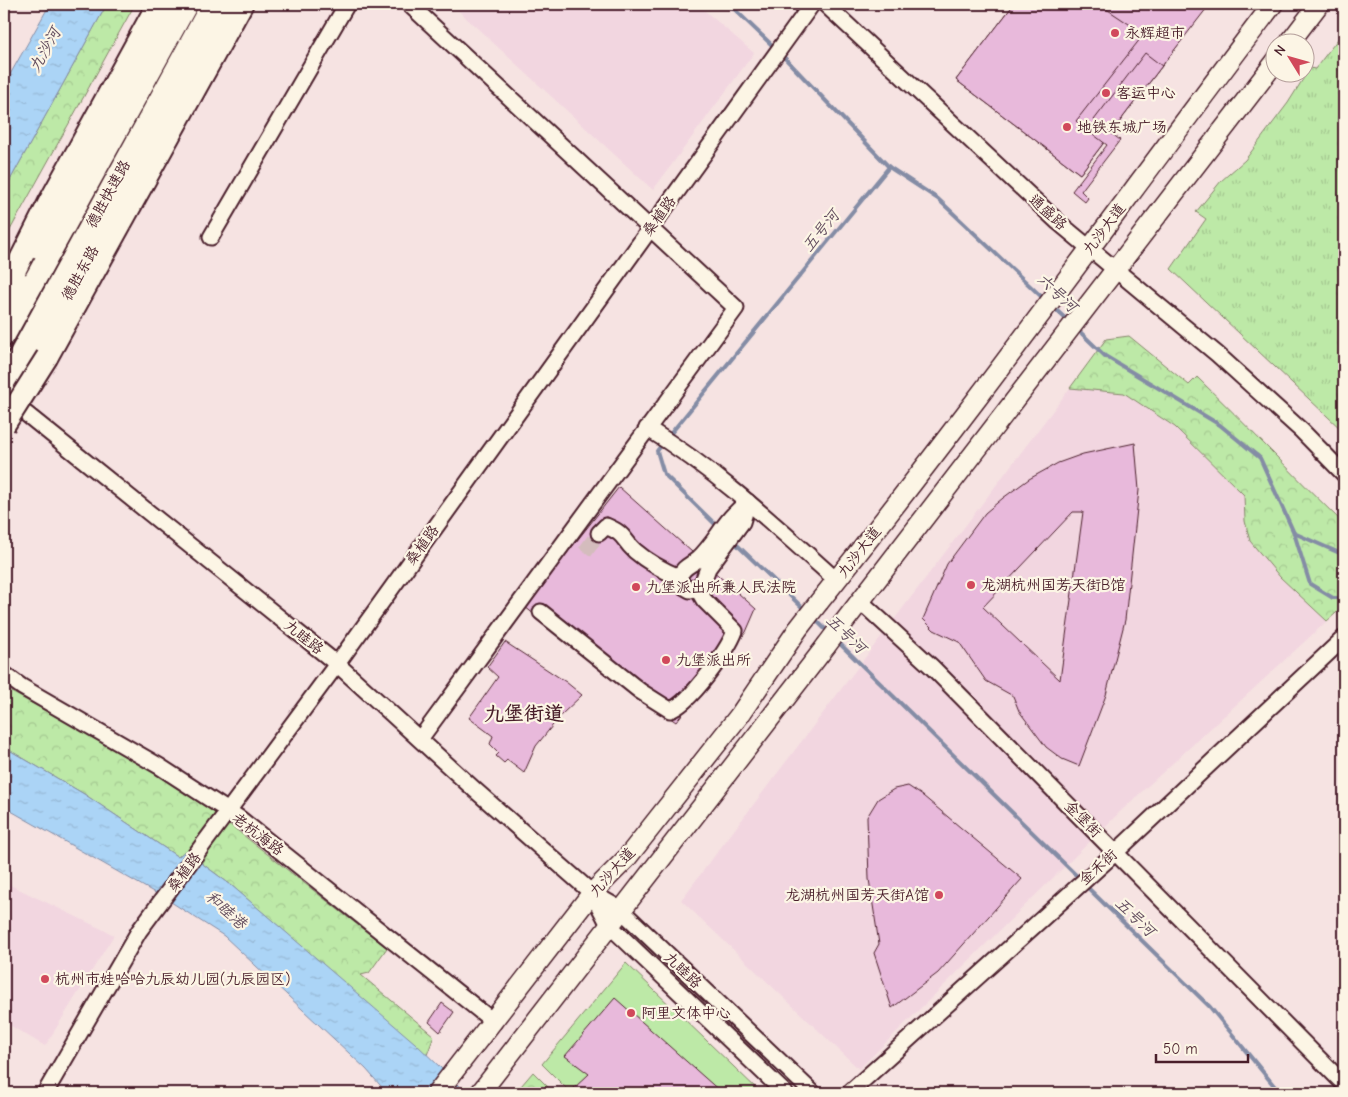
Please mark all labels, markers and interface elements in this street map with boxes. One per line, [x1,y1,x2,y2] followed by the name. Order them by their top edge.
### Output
[25,22,66,75] water label: 九沙河
[1125,24,1185,42] place label: 永辉超市
[1109,27,1121,39] marker: 永辉超市
[1266,32,1316,82] north arrow
[1270,42,1290,59] text: N
[1116,84,1176,102] place label: 客运中心
[1100,87,1112,99] marker: 客运中心
[1077,118,1167,136] place label: 地铁东城广场
[1061,121,1073,133] marker: 地铁东城广场
[82,157,134,231] street label: 德胜快速路
[1025,190,1071,234] street label: 通盛路
[638,193,680,239] street label: 桑植路
[1079,200,1129,258] street label: 九沙大道
[799,204,845,255] water label: 五号河
[58,242,102,304] street label: 德胜东路
[1033,270,1083,318] water label: 六号河
[401,522,443,568] street label: 桑植路
[833,523,885,581] street label: 九沙大道
[981,576,1125,594] place label: 龙湖杭州国芳天街B馆
[646,578,796,596] place label: 九堡派出所兼人民法院
[965,579,977,591] marker: 龙湖杭州国芳天街B馆
[630,581,642,593] marker: 九堡派出所兼人民法院
[822,611,872,659] water label: 五号河
[281,616,327,658] street label: 九睦路
[676,651,751,669] place label: 九堡派出所
[660,654,672,666] marker: 九堡派出所
[484,702,564,725] district label: 九堡街道
[1061,797,1105,841] street label: 金堡街
[229,809,287,859] street label: 老杭海路
[585,844,639,900] street label: 九沙大道
[1075,845,1121,889] street label: 金禾街
[163,849,205,895] street label: 桑植路
[785,886,929,904] place label: 龙湖杭州国芳天街A馆
[202,887,251,934] water label: 和睦港
[933,889,945,901] marker: 龙湖杭州国芳天街A馆
[1111,894,1161,942] water label: 五号河
[661,948,705,992] street label: 九睦路
[55,970,290,988] place label: 杭州市娃哈哈九辰幼儿园(九辰园区)
[39,973,51,985] marker: 杭州市娃哈哈九辰幼儿园(九辰园区)
[641,1004,731,1022] place label: 阿里文体中心
[625,1007,637,1019] marker: 阿里文体中心
[1156,1032,1248,1064] scale bar
[1163,1040,1198,1058] text: 50 m

